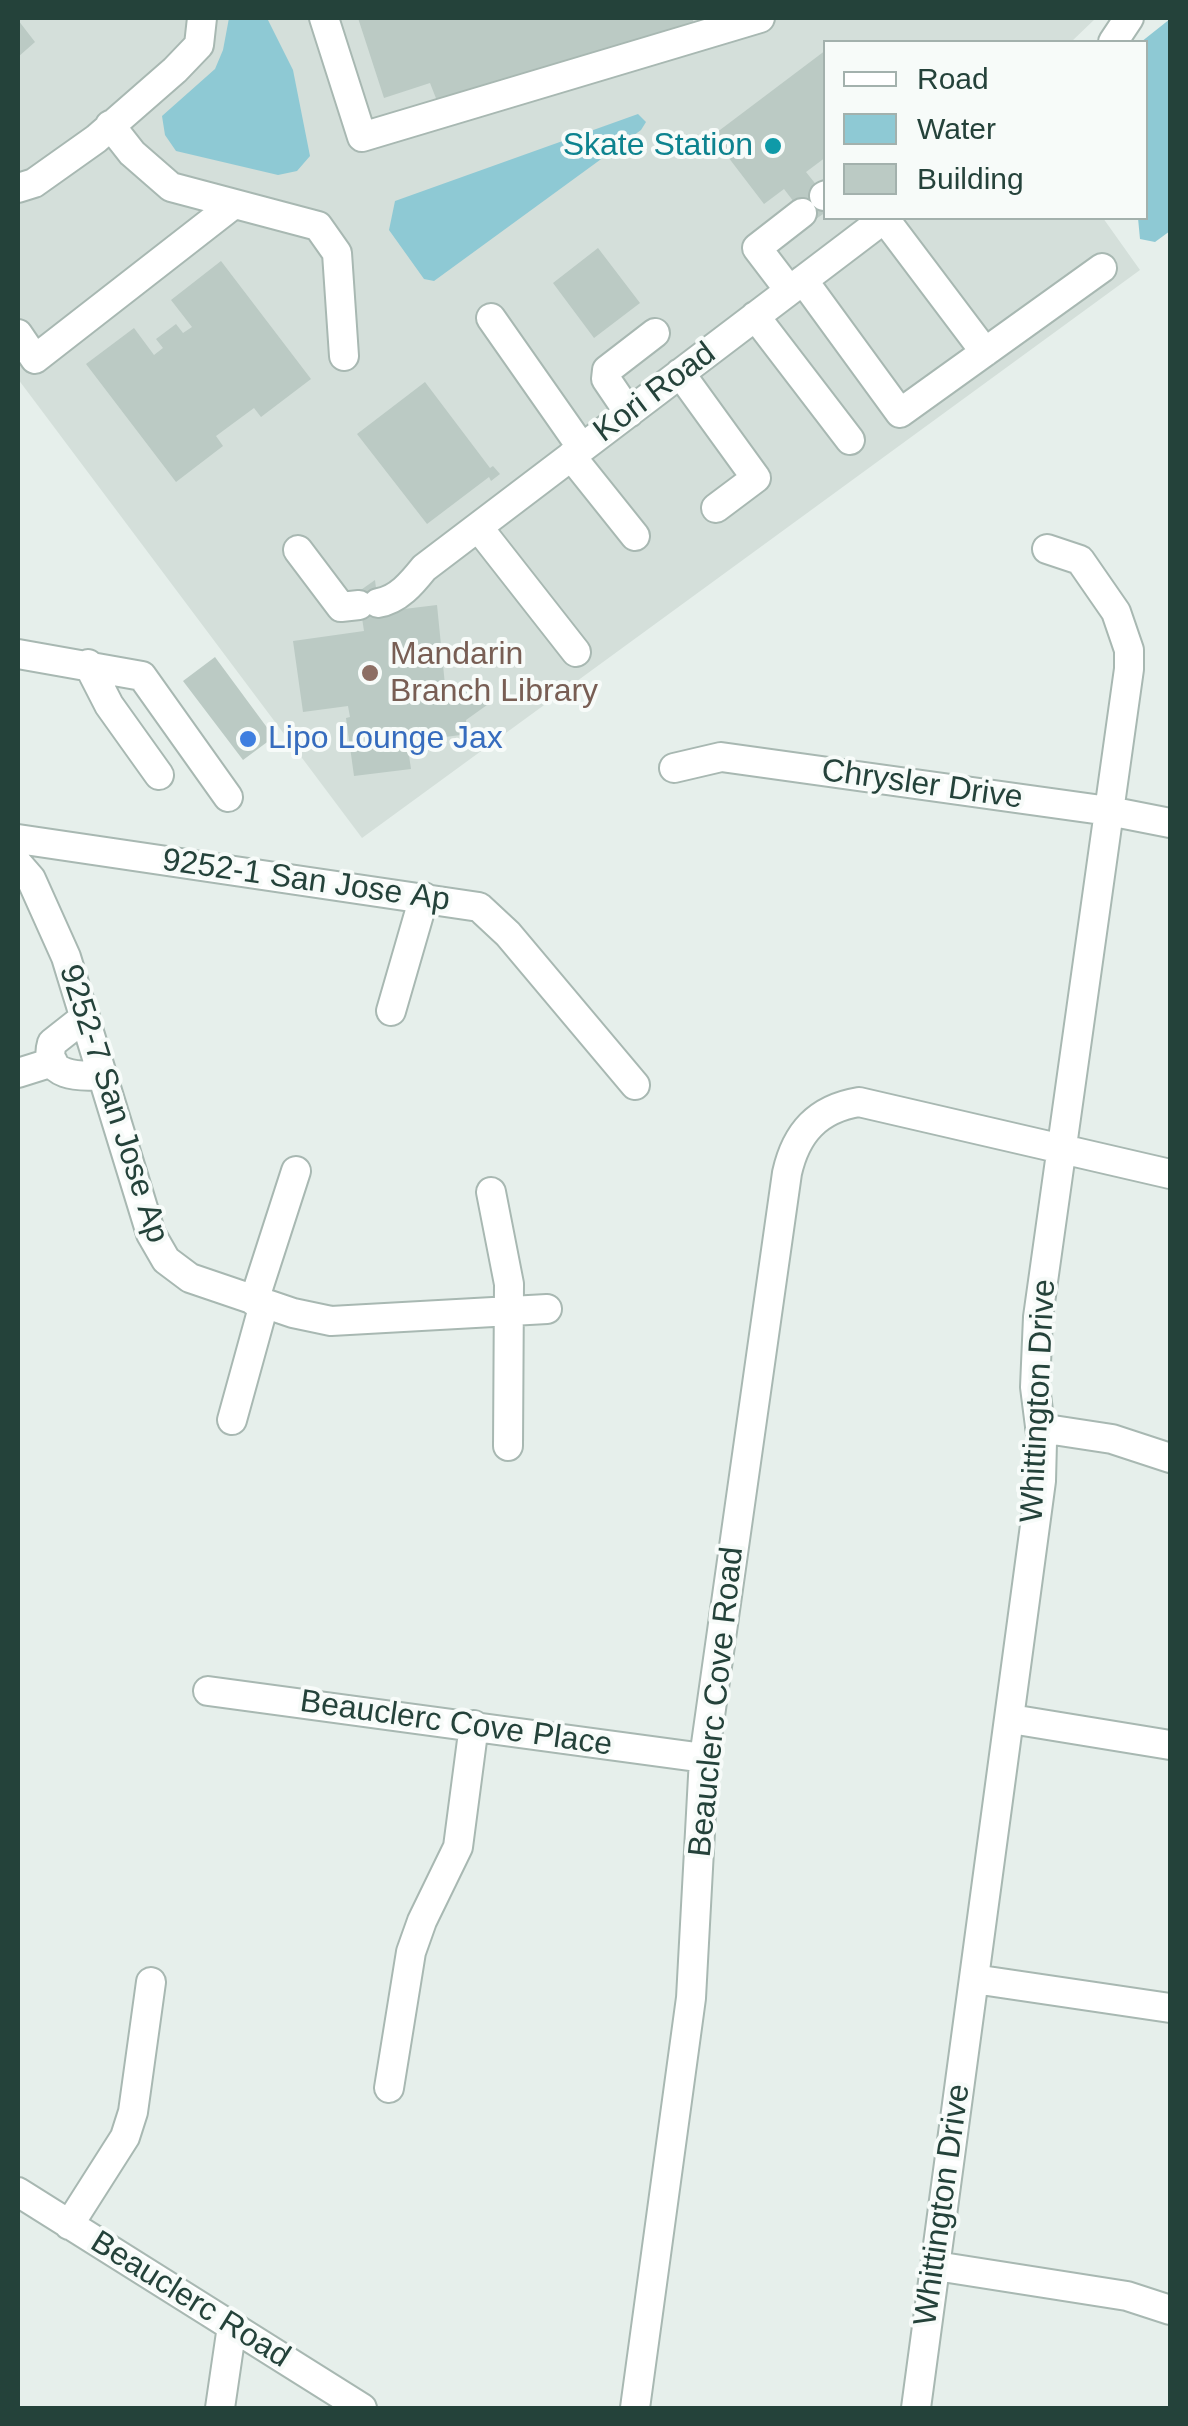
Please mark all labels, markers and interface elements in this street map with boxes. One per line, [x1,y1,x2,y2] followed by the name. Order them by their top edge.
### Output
[823,40,1148,220] legend
[917,62,989,95] text: Road
[917,112,996,145] text: Water
[563,127,753,165] place label: Skate Station
[762,135,784,157] marker: Skate Station
[917,162,1024,195] text: Building
[587,335,723,451] street label: Kori Road
[390,636,598,711] place label: Mandarin Branch Library
[359,662,381,684] marker: Mandarin Branch Library
[268,720,503,758] place label: Lipo Lounge Jax
[237,728,259,750] marker: Lipo Lounge Jax
[819,752,1025,818] street label: Chrysler Drive
[160,842,452,920] street label: 9252-1 San Jose Ap
[50,960,176,1248] street label: 9252-7 San Jose Ap
[1013,1278,1065,1524] street label: Whittington Drive
[682,1545,752,1859] street label: Beauclerc Cove Road
[297,1683,615,1765] street label: Beauclerc Cove Place
[907,2082,979,2328] street label: Whittington Drive
[83,2223,297,2377] street label: Beauclerc Road

